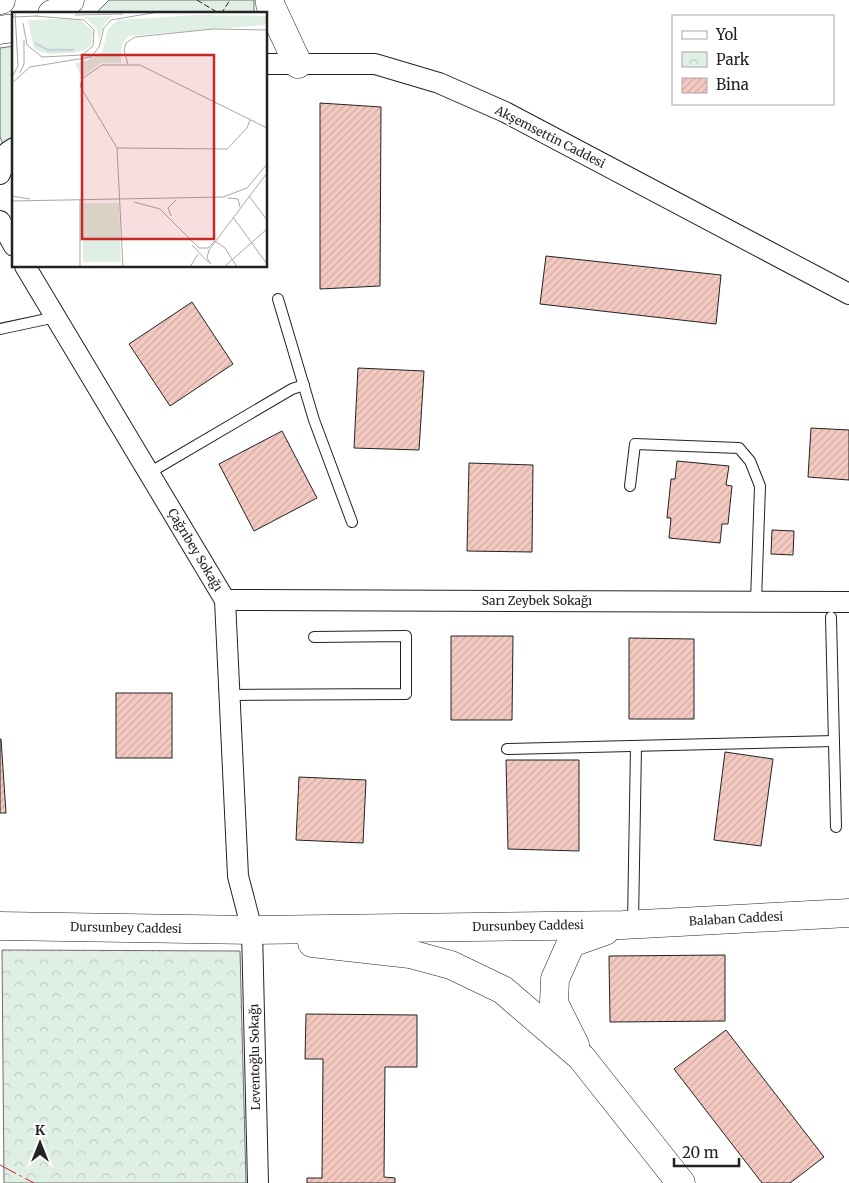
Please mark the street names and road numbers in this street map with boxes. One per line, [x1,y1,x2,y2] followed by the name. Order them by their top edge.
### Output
[492,102,608,171] street label: Akşemsettin Caddesi
[165,506,226,594] street label: Çağrıbey Sokağı
[482,593,592,608] street label: Sarı Zeybek Sokağı
[688,909,784,928] street label: Balaban Caddesi
[472,917,584,934] street label: Dursunbey Caddesi
[70,919,182,936] street label: Dursunbey Caddesi
[246,1003,263,1111] street label: Leventoğlu Sokağı

